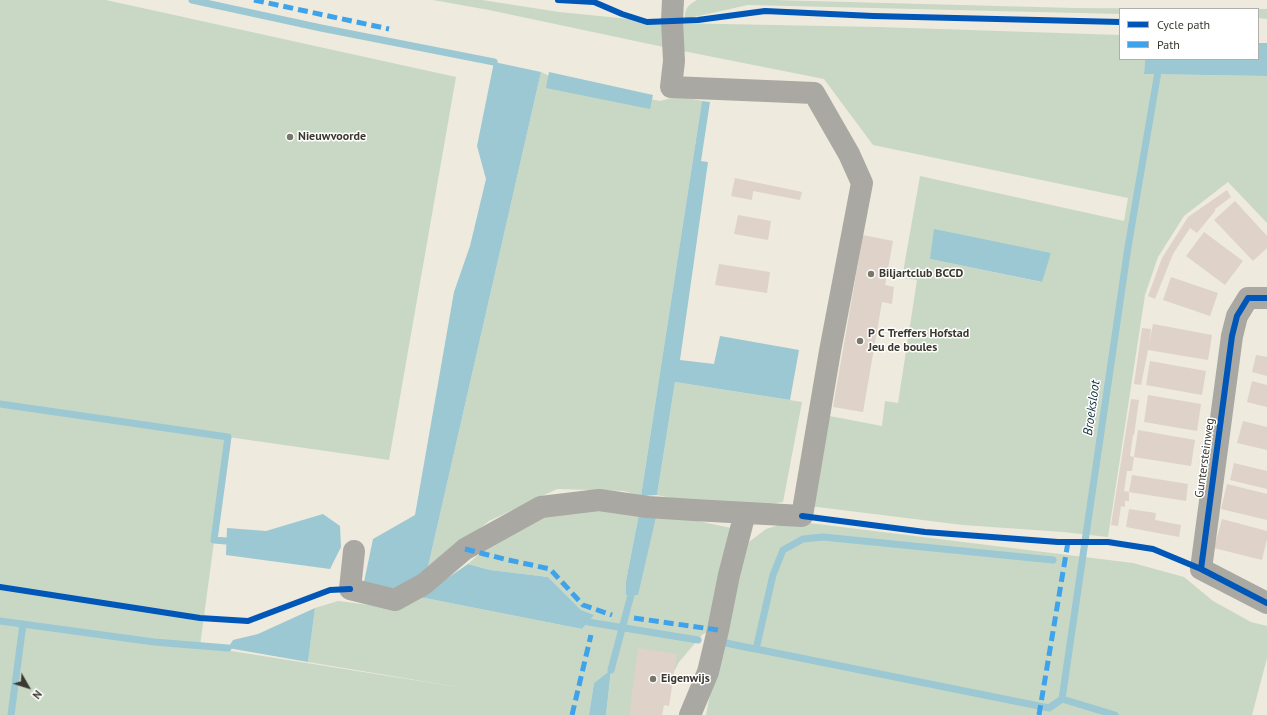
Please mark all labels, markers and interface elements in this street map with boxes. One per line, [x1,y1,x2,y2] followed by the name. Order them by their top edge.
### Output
[1119,8,1259,60] legend
[1157,17,1210,32] text: Cycle path
[1157,37,1180,52] text: Path
[298,130,366,144] place label: Nieuwvoorde
[285,132,295,142] marker: Nieuwvoorde
[879,267,963,281] place label: Biljartclub BCCD
[866,269,876,279] marker: Biljartclub BCCD
[868,327,969,355] place label: P C Treffers Hofstad Jeu de boules
[855,336,865,346] marker: P C Treffers Hofstad Jeu de boules
[1080,379,1104,437] water label: Broeksloot
[1192,417,1218,499] street label: Guntersteinweg
[8,667,48,707] north arrow
[661,672,710,686] place label: Eigenwijs
[648,674,658,684] marker: Eigenwijs
[30,687,45,702] text: N

